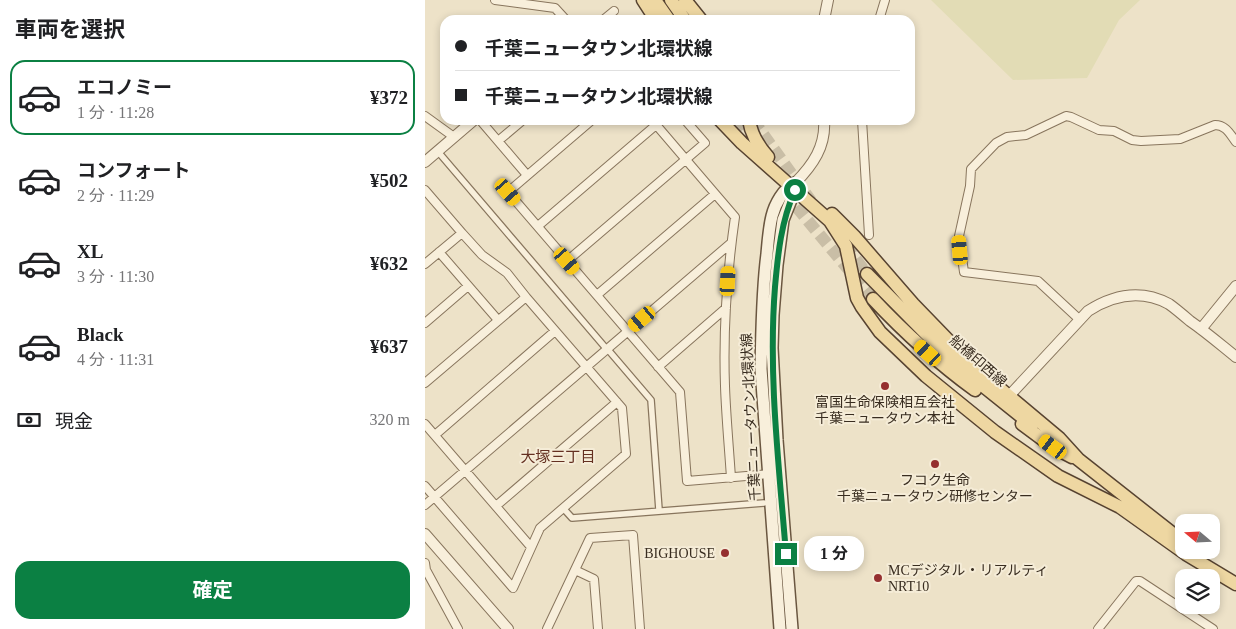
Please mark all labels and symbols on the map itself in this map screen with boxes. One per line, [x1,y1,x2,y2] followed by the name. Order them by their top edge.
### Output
[492,176,523,208] car
[784,179,806,201] route start
[951,234,968,266] car
[551,245,582,277] car
[719,266,736,296] car
[625,304,658,334] car
[947,332,1009,390] street label: 船橋印西線
[738,333,763,501] street label: 千葉ニュータウン北環状線
[911,337,944,369] car
[879,380,891,392] marker: 富国生命保険相互会社 千葉ニュータウン本社
[815,395,955,426] place label: 富国生命保険相互会社 千葉ニュータウン本社
[1036,432,1069,462] car
[520,449,596,465] district label: 大塚三丁目
[929,458,941,470] marker: フコク生命 千葉ニュータウン研修センター
[837,473,1033,504] place label: フコク生命 千葉ニュータウン研修センター
[1175,514,1220,559] north arrow
[803,536,863,572] callout: 1 分
[775,543,797,565] route end
[644,546,715,561] place label: BIGHOUSE
[719,547,731,559] marker: BIGHOUSE
[888,563,1049,594] place label: MCデジタル・リアルティ NRT10
[872,572,884,584] marker: MCデジタル・リアルティ NRT10

